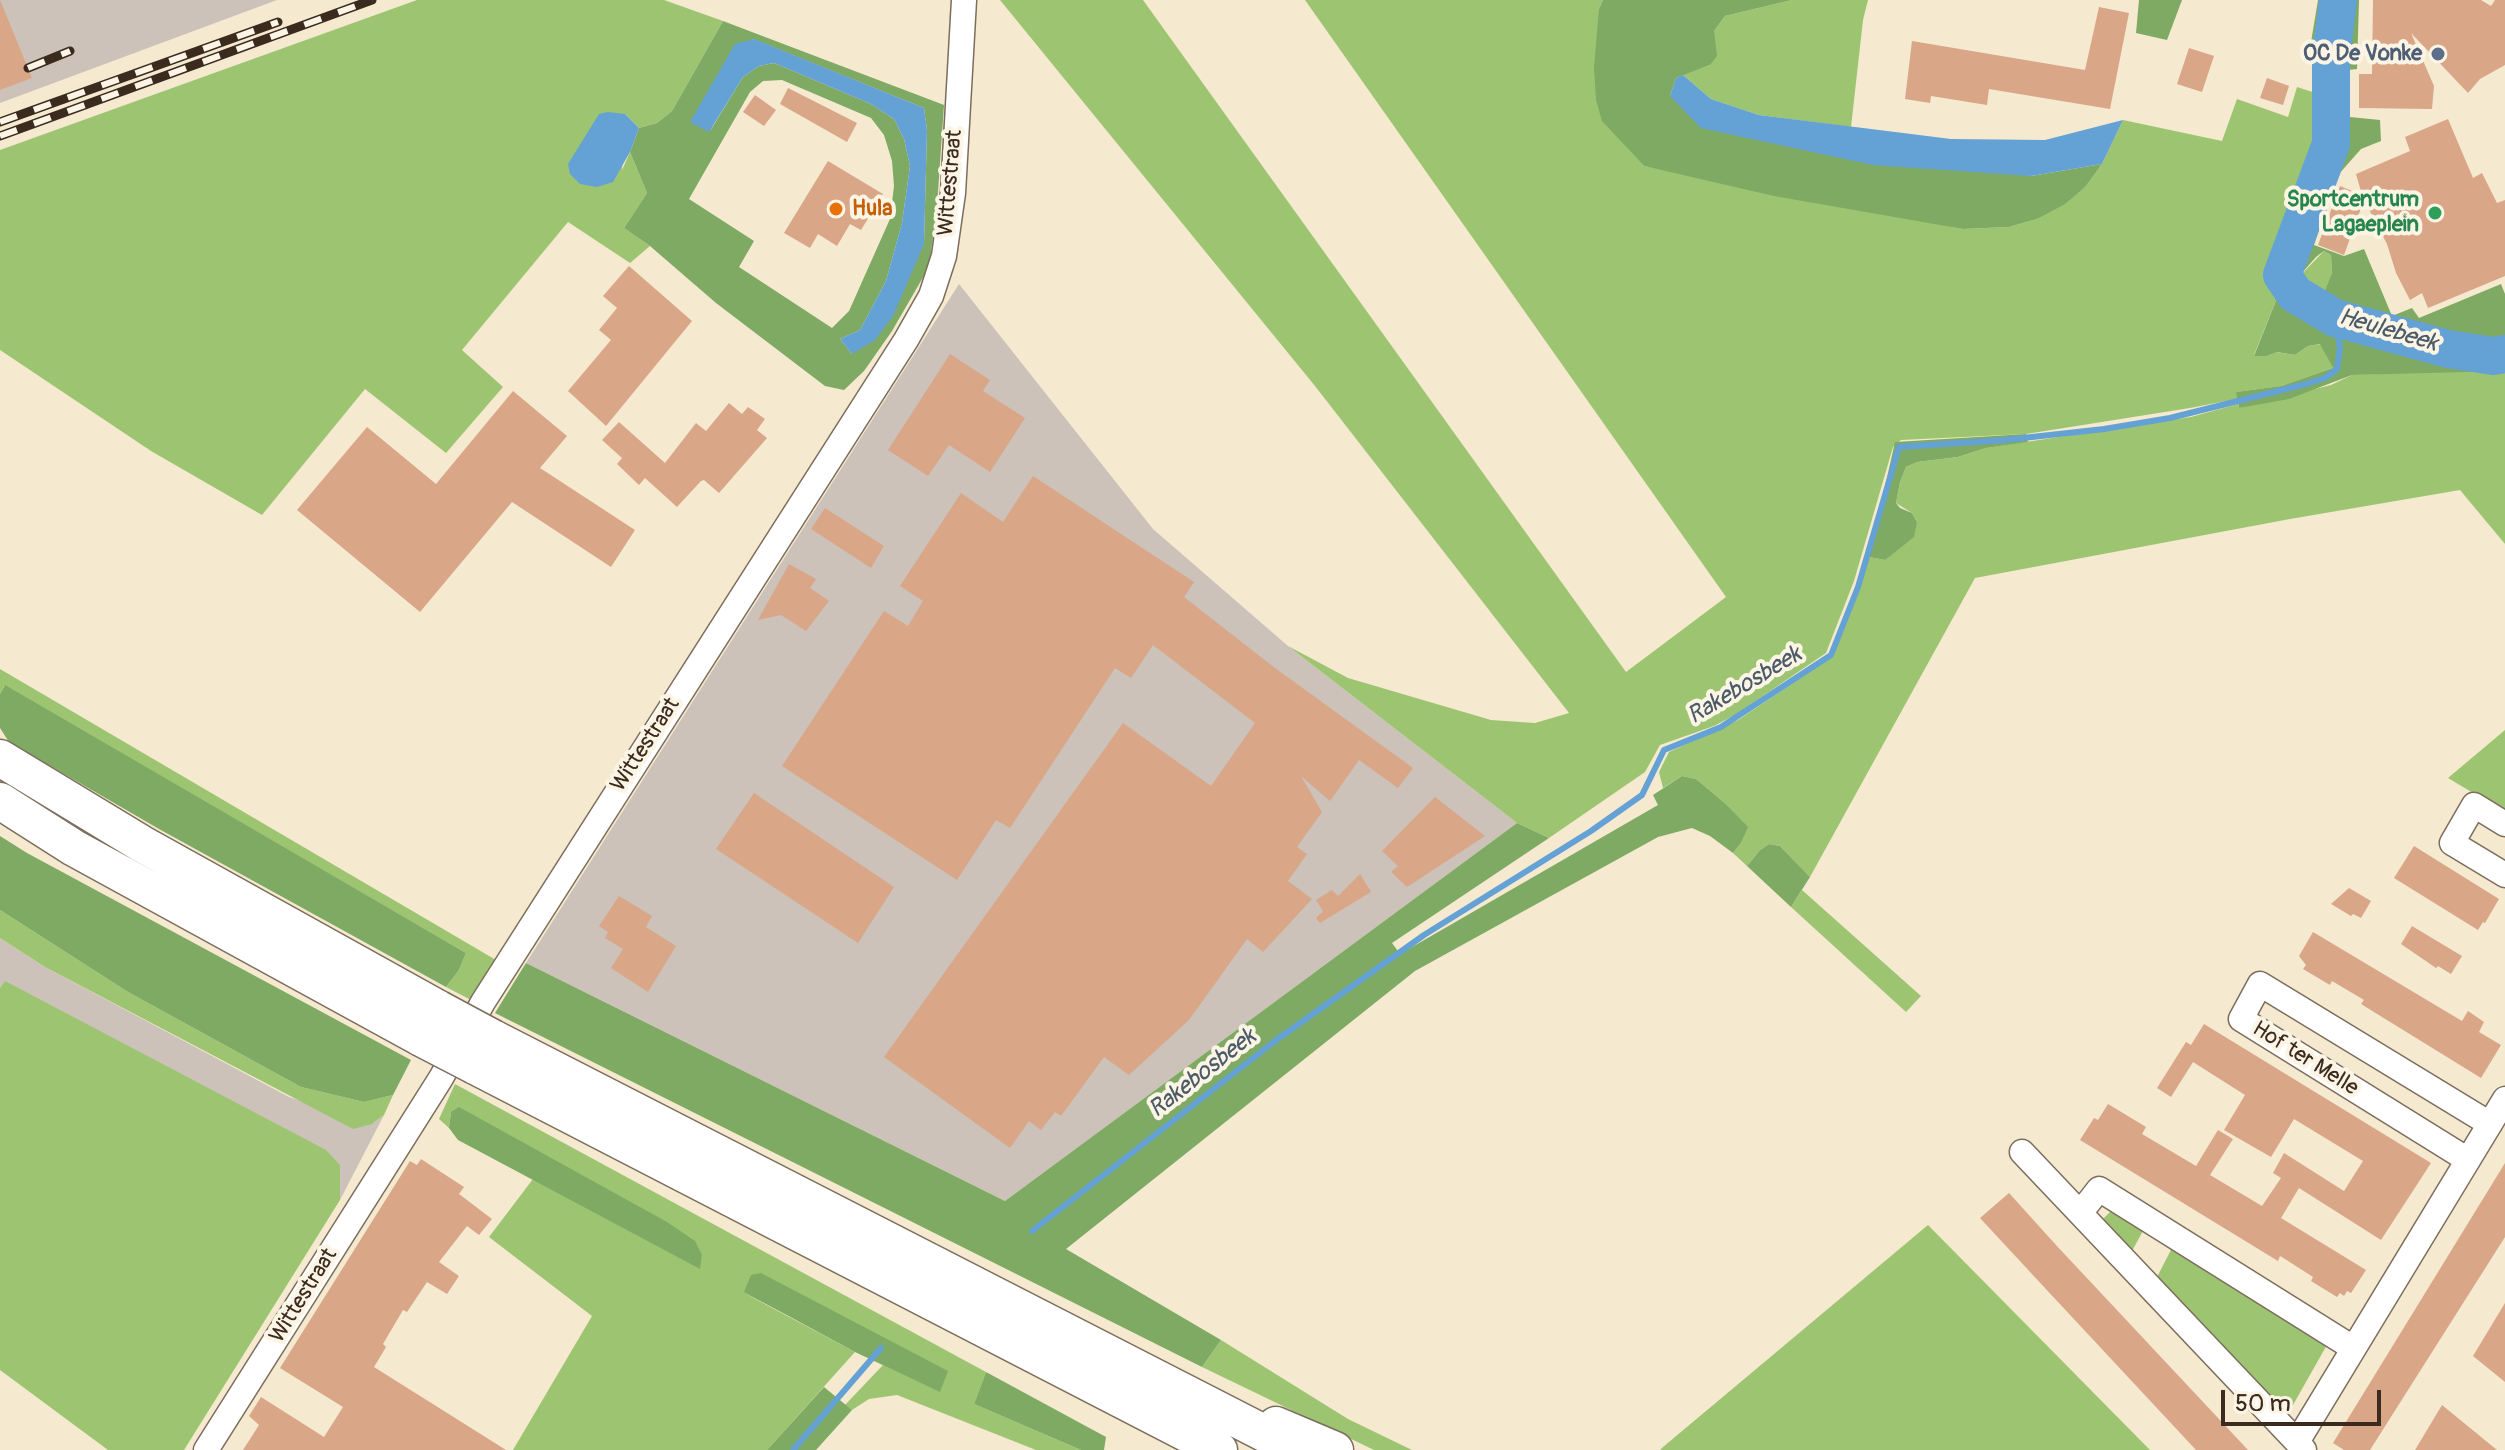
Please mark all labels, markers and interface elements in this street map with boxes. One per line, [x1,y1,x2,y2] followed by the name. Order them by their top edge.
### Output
[2303,41,2422,67] place label: OC De Vonke
[2429,45,2447,63] marker: OC De Vonke
[933,129,969,237] street label: Wittestraat
[2287,187,2419,238] place label: Sportcentrum Lagaeplein
[852,196,892,222] place label: Hula
[827,200,845,218] marker: Hula
[2426,204,2444,222] marker: Sportcentrum Lagaeplein
[2335,303,2441,359] water label: Heulebeek
[1683,641,1807,731] water label: Rakebosbeek
[606,693,686,797] street label: Wittestraat
[2247,1016,2363,1102] street label: Hof ter Melle
[1144,1023,1262,1125] water label: Rakebosbeek
[265,1244,343,1348] street label: Wittestraat
[2225,1374,2385,1424] scale bar
[2235,1389,2291,1418] text: 50 m

